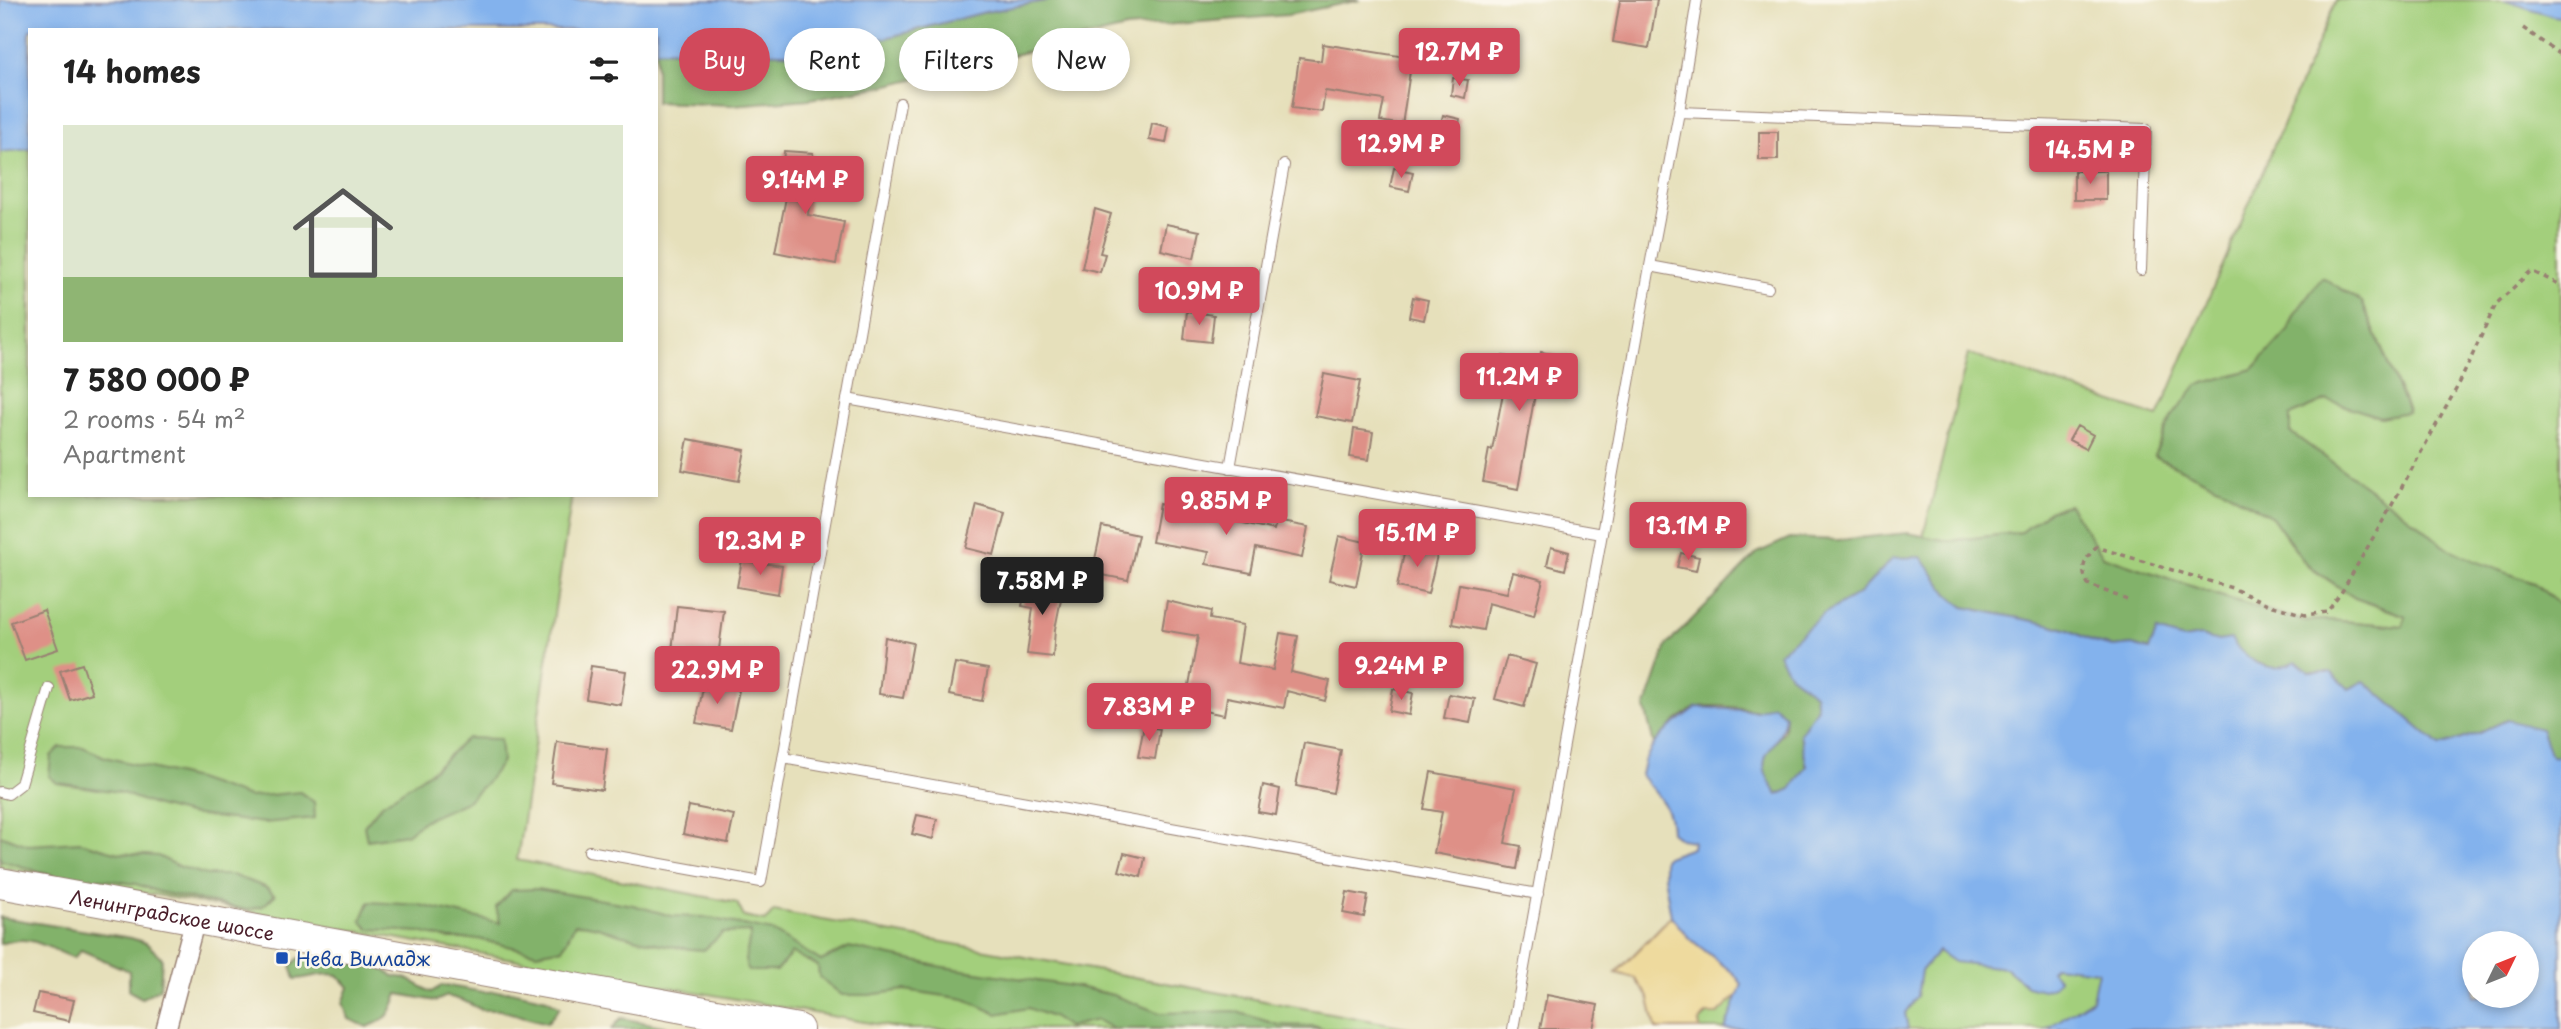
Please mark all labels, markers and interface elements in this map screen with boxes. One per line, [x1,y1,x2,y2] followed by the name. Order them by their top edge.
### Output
[679,28,770,91] chip: Buy
[784,28,885,91] chip: Rent
[899,28,1018,91] chip: Filters
[1032,28,1130,91] chip: New
[1394,28,1524,88] pin: 12.7M ₽
[1415,33,1503,68] text: 12.7M ₽
[63,48,201,93] text: 14 homes
[585,51,623,89] icon: filters
[1336,120,1466,180] pin: 12.9M ₽
[1357,125,1445,160] text: 12.9M ₽
[2025,127,2155,186] pin: 14.5M ₽
[2045,131,2135,166] text: 14.5M ₽
[740,156,870,216] pin: 9.14M ₽
[762,161,848,196] text: 9.14M ₽
[280,170,406,296] icon: home
[1134,268,1264,327] pin: 10.9M ₽
[1155,272,1243,307] text: 10.9M ₽
[1454,354,1584,413] pin: 11.2M ₽
[63,356,250,401] text: 7 580 000 ₽
[1476,358,1562,393] text: 11.2M ₽
[63,401,246,436] text: 2 rooms · 54 m²
[63,436,186,471] text: Apartment
[1161,477,1291,537] pin: 9.85M ₽
[1181,482,1271,517] text: 9.85M ₽
[1623,503,1753,562] pin: 13.1M ₽
[1645,507,1731,542] text: 13.1M ₽
[1352,510,1482,569] pin: 15.1M ₽
[1375,514,1459,549] text: 15.1M ₽
[695,518,825,577] pin: 12.3M ₽
[715,522,805,557] text: 12.3M ₽
[977,558,1107,617] pin: 7.58M ₽
[997,562,1087,597] text: 7.58M ₽
[1336,642,1466,702] pin: 9.24M ₽
[652,646,782,706] pin: 22.9M ₽
[1355,647,1447,682] text: 9.24M ₽
[671,651,763,686] text: 22.9M ₽
[1084,684,1214,743] pin: 7.83M ₽
[1103,688,1195,723] text: 7.83M ₽
[68,882,277,947] street label: Ленинградское шоссе
[2462,931,2539,1008] north arrow
[2462,931,2539,1008] map controls
[296,944,430,972] place label: Нева Вилладж
[274,950,290,966] marker: Нева Вилладж

